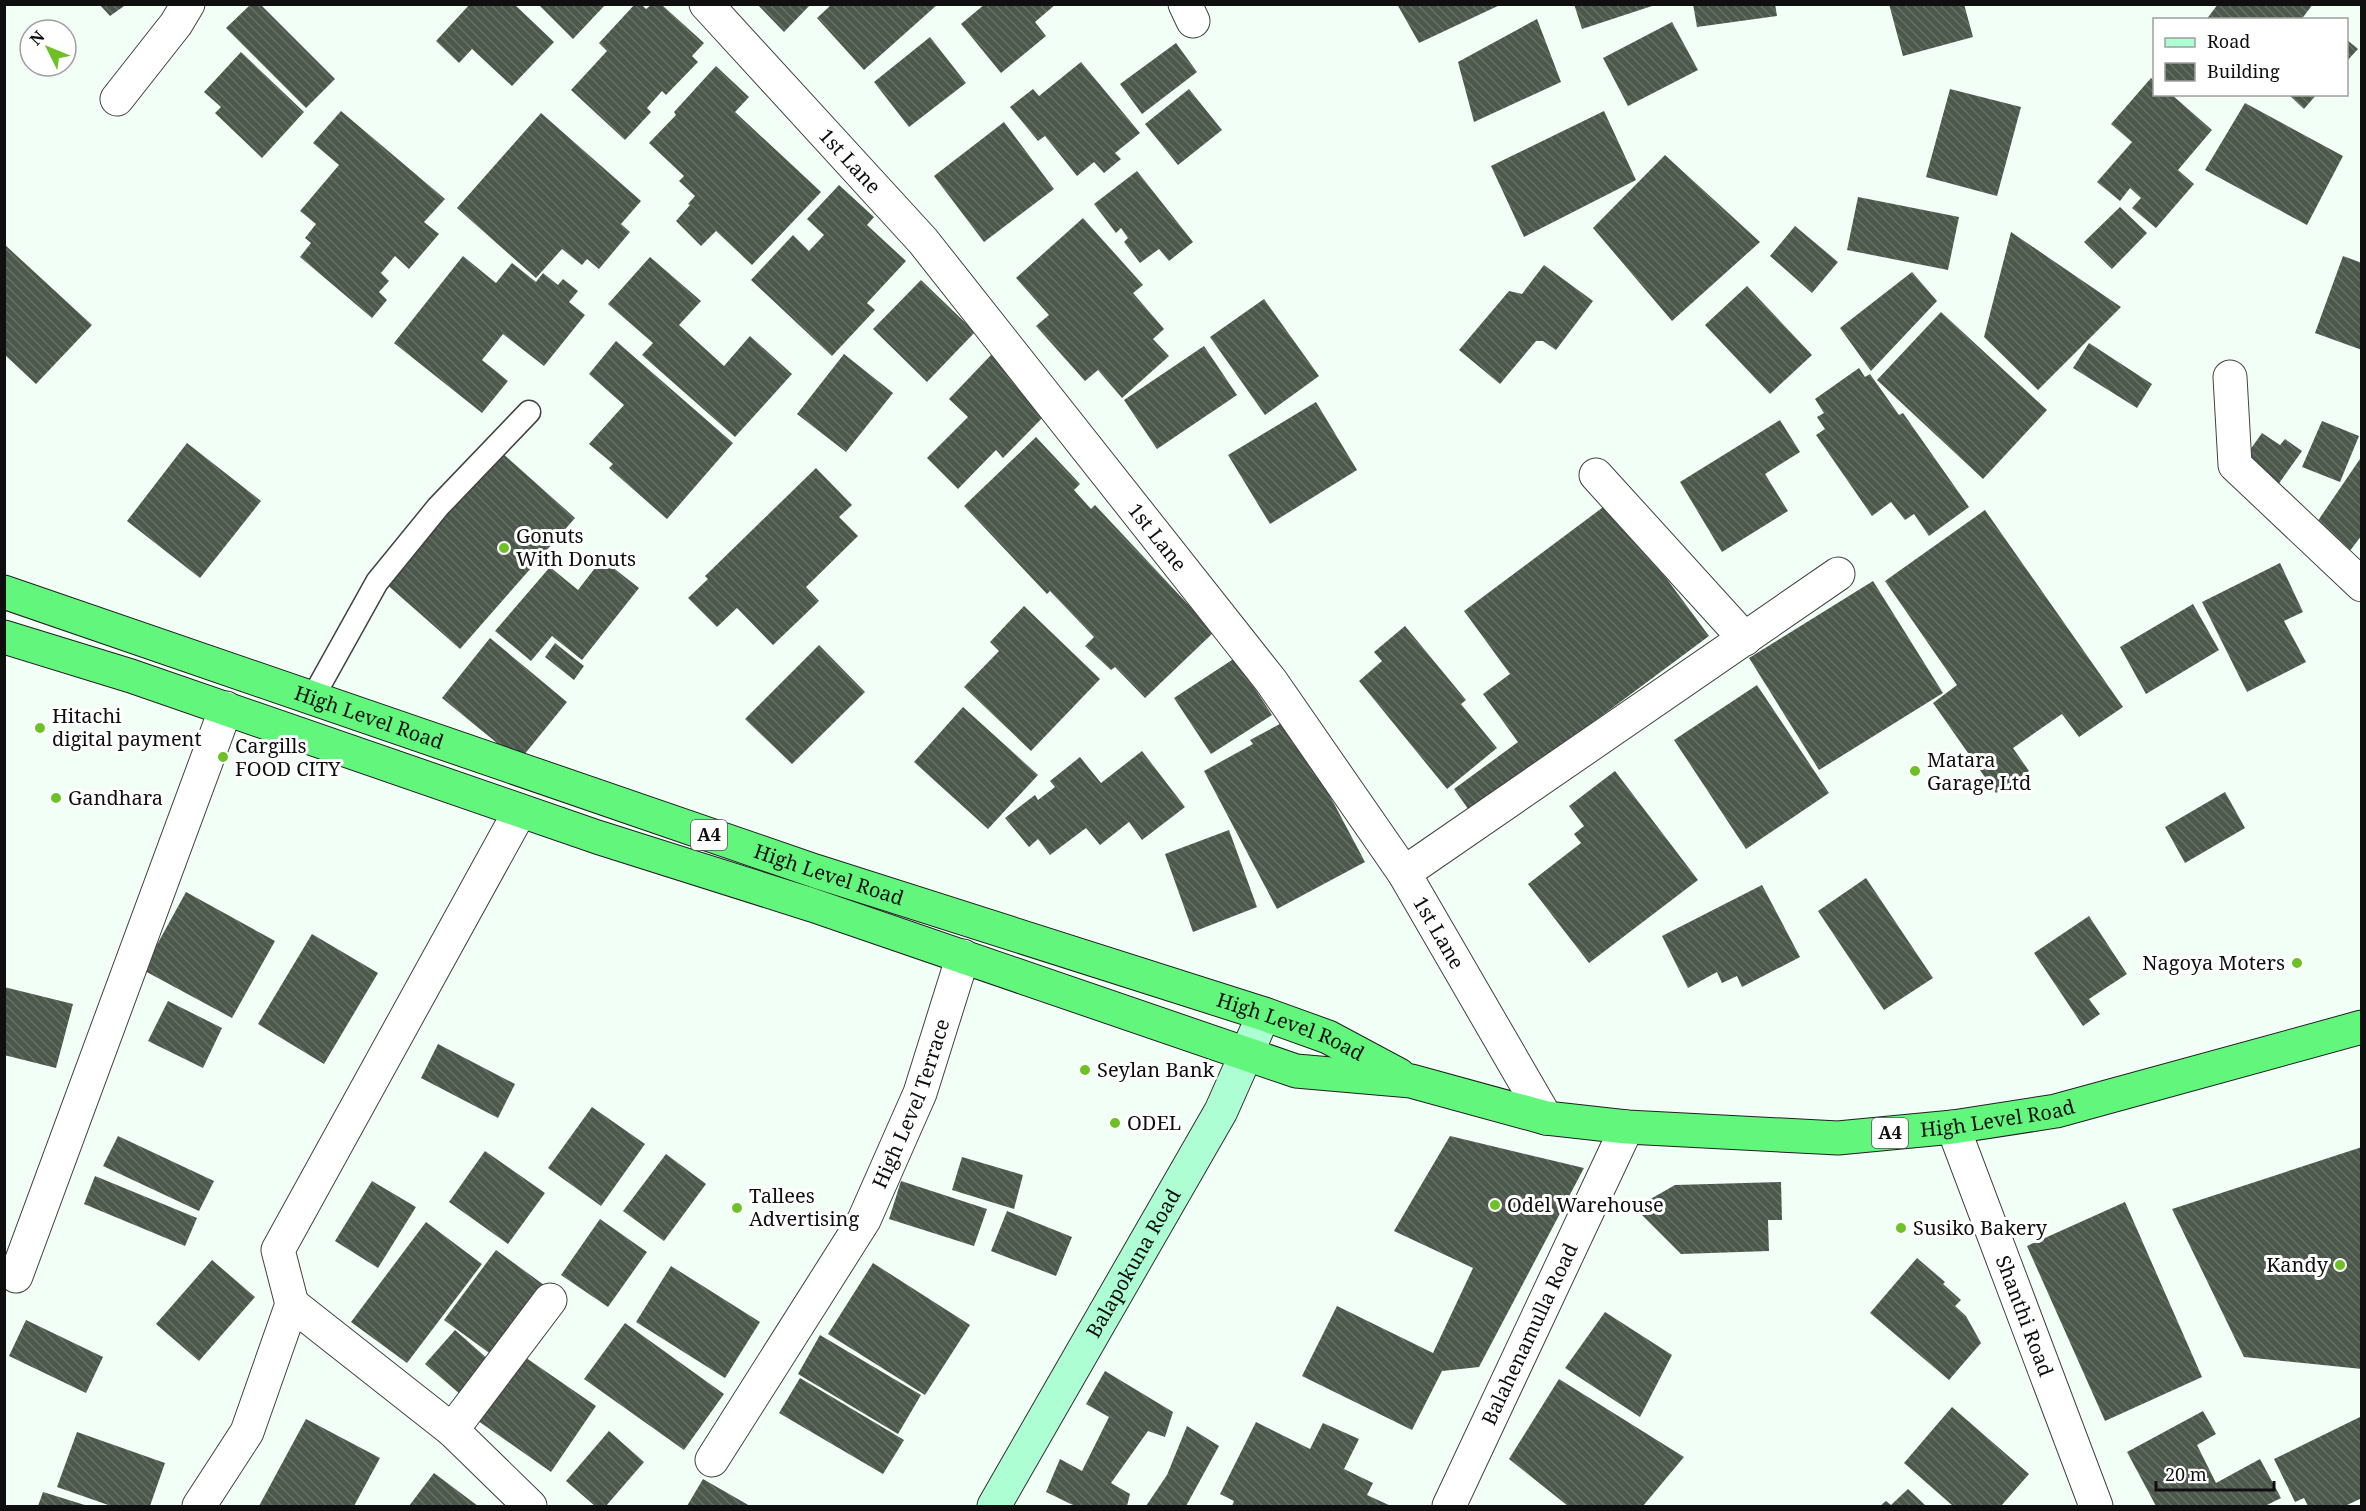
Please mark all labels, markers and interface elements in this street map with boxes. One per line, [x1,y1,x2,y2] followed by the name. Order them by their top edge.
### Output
[18,18,78,78] north arrow
[2153,18,2348,96] legend
[25,25,50,50] text: N
[2207,29,2250,53] text: Road
[2207,59,2280,83] text: Building
[813,122,887,199] street label: 1st Lane
[1122,497,1193,577] street label: 1st Lane
[516,522,636,572] place label: Gonuts With Donuts
[497,541,511,555] marker: Gonuts With Donuts
[291,679,447,755] street label: High Level Road
[52,702,202,752] place label: Hitachi digital payment
[33,721,47,735] marker: Hitachi digital payment
[235,732,341,782] place label: Cargills FOOD CITY
[1927,746,2031,796] place label: Matara Garage Ltd
[216,750,230,764] marker: Cargills FOOD CITY
[1908,764,1922,778] marker: Matara Garage Ltd
[68,784,163,811] place label: Gandhara
[49,791,63,805] marker: Gandhara
[691,820,727,850] road number: A4
[751,837,907,911] street label: High Level Road
[1407,891,1471,974] street label: 1st Lane
[2142,949,2285,976] place label: Nagoya Moters
[2290,956,2304,970] marker: Nagoya Moters
[1213,986,1369,1067] street label: High Level Road
[866,1015,956,1192] street label: High Level Terrace
[1097,1056,1215,1083] place label: Seylan Bank
[1078,1063,1092,1077] marker: Seylan Bank
[1919,1092,2078,1143] street label: High Level Road
[1127,1109,1181,1136] place label: ODEL
[1108,1116,1122,1130] marker: ODEL
[1872,1118,1908,1148] road number: A4
[749,1182,859,1232] place label: Tallees Advertising
[1080,1184,1187,1342] street label: Balapokuna Road
[1507,1191,1664,1218] place label: Odel Warehouse
[1488,1198,1502,1212] marker: Odel Warehouse
[730,1201,744,1215] marker: Tallees Advertising
[1913,1214,2048,1241] place label: Susiko Bakery
[1894,1221,1908,1235] marker: Susiko Bakery
[1475,1238,1584,1429] street label: Balahenamulla Road
[1990,1251,2060,1380] street label: Shanthi Road
[2266,1251,2329,1278] place label: Kandy
[2333,1258,2347,1272] marker: Kandy
[2156,1454,2274,1492] scale bar
[2165,1462,2207,1486] text: 20 m

